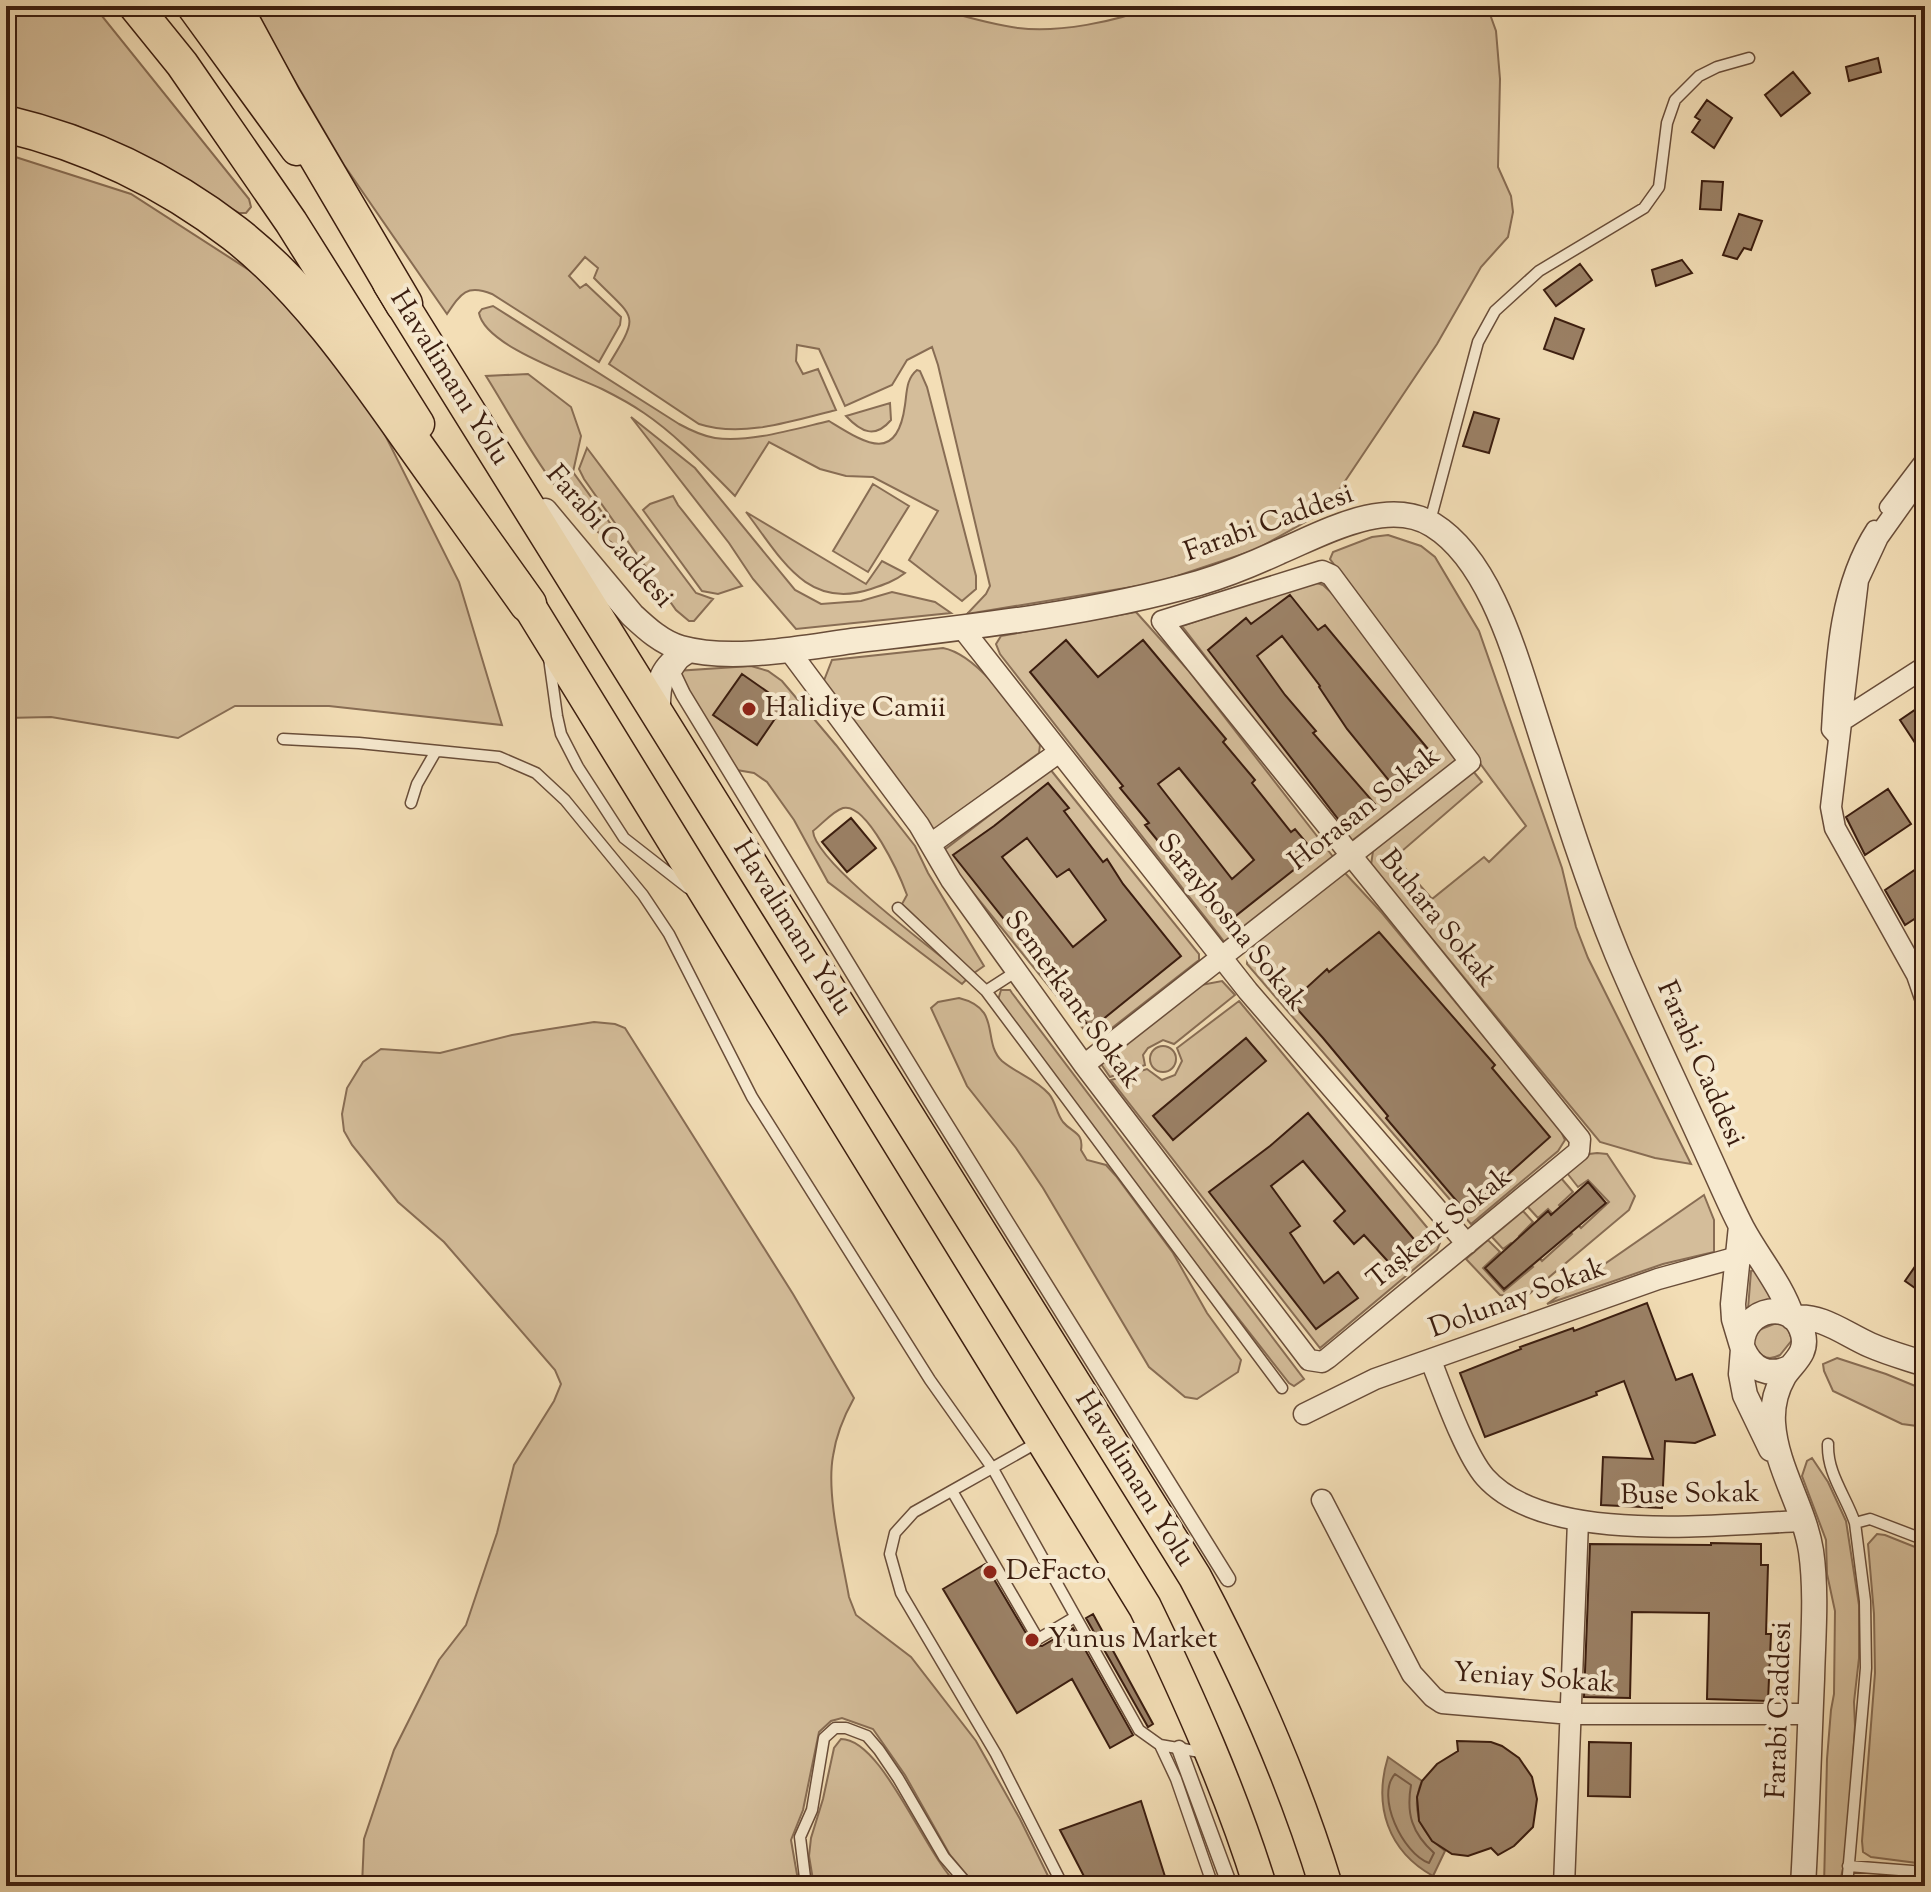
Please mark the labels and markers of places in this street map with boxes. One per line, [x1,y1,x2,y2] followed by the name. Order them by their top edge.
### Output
[765,689,946,729] place label: Halidiye Camii
[740,700,758,718] marker: Halidiye Camii
[1006,1552,1106,1592] place label: DeFacto
[981,1563,999,1581] marker: DeFacto
[1048,1620,1218,1660] place label: Yunus Market
[1023,1631,1041,1649] marker: Yunus Market

